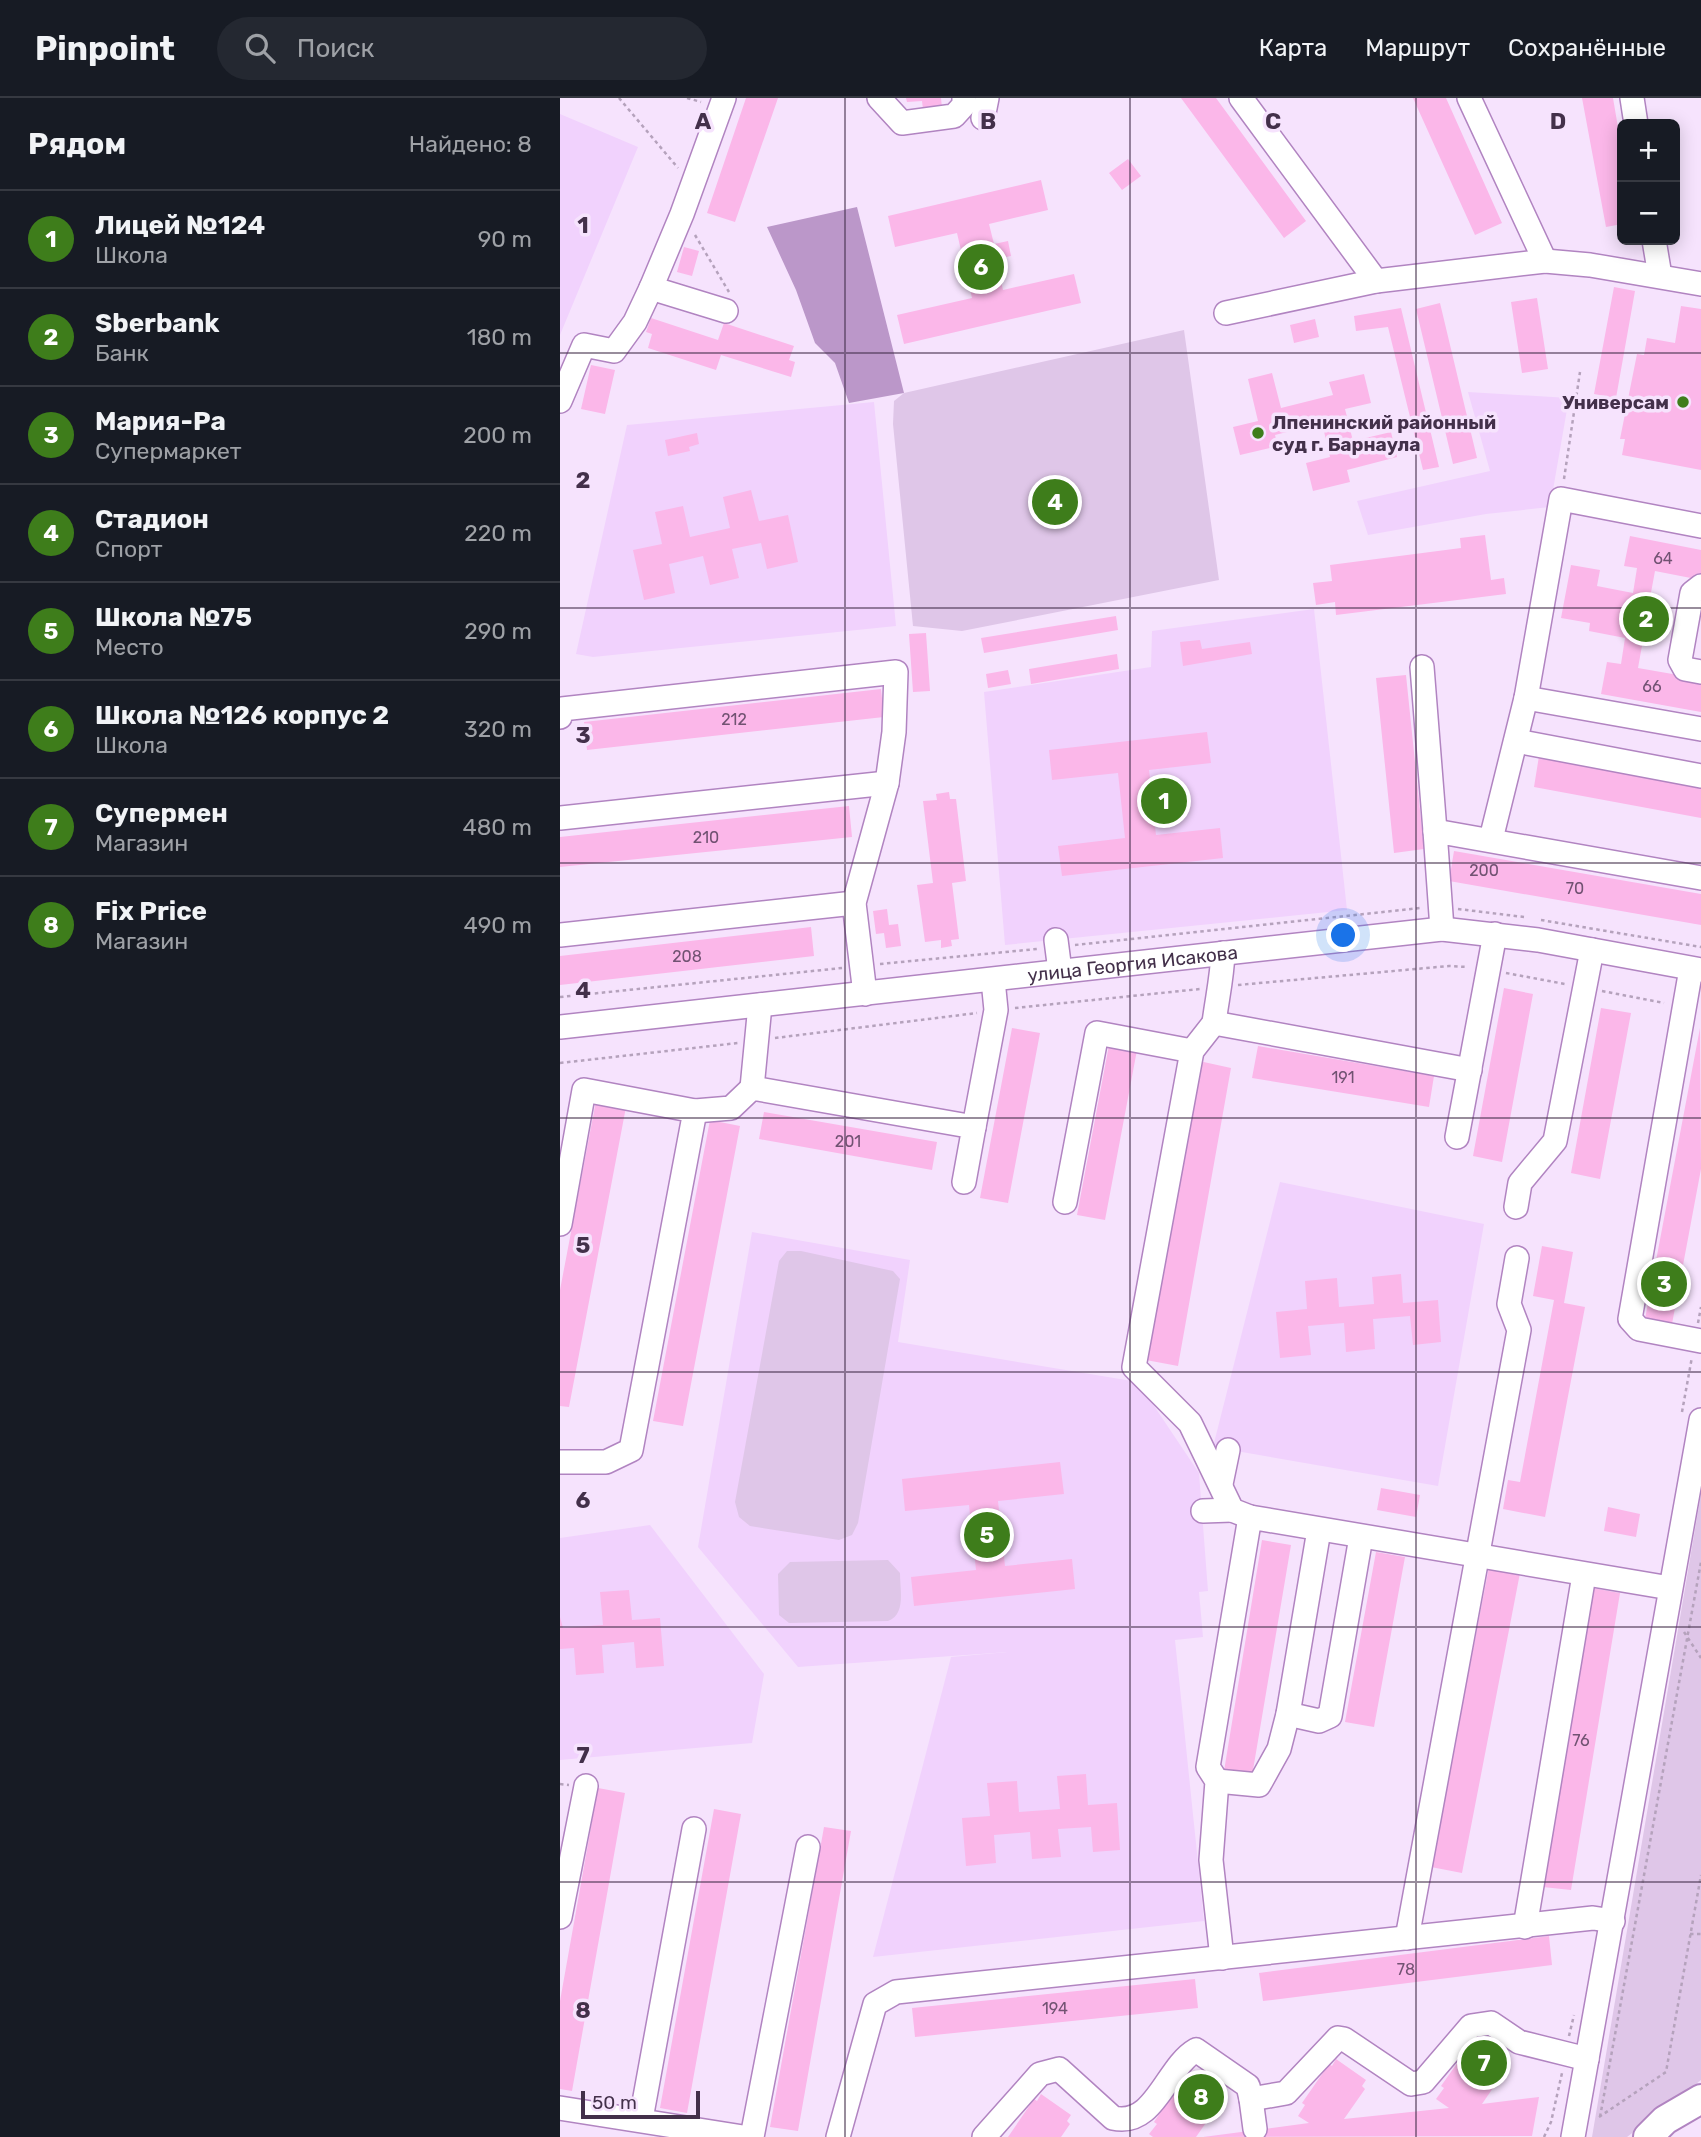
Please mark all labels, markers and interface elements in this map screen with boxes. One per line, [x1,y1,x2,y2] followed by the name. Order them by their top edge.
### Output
[217,17,707,80] search box
[35,29,175,68] text: Pinpoint
[241,29,279,67] icon: search
[297,33,374,64] text: Поиск
[1259,34,1327,62] text: Карта
[1365,34,1470,62] text: Маршрут
[1508,34,1666,62] text: Сохранённые
[695,107,712,135] text: A
[980,107,996,135] text: B
[1265,107,1281,135] text: C
[1550,107,1566,135] text: D
[1617,119,1680,245] map controls
[1617,119,1680,182] button: +
[28,126,126,162] text: Рядом
[409,130,532,158] text: Найдено: 8
[1617,182,1680,245] button: −
[95,210,265,241] text: Лицей №124
[577,211,589,239] text: 1
[45,225,57,253] text: 1
[478,225,532,253] text: 90 m
[95,241,168,269] text: Школа
[958,241,1004,293] pin: 6
[95,308,220,339] text: Sberbank
[44,323,58,351] text: 2
[467,323,532,351] text: 180 m
[95,339,149,367] text: Банк
[1562,391,1669,414] place label: Универсам
[1675,394,1691,410] marker: Универсам
[95,406,226,437] text: Мария-Ра
[1272,411,1496,456] place label: Лпенинский районный суд г. Барнаула
[43,421,59,449] text: 3
[463,421,532,449] text: 200 m
[1250,425,1266,441] marker: Лпенинский районный суд г. Барнаула
[95,437,242,465] text: Супермаркет
[576,466,590,494] text: 2
[1032,476,1078,528] pin: 4
[95,504,209,535] text: Стадион
[43,519,59,547] text: 4
[464,519,532,547] text: 220 m
[95,535,163,563] text: Спорт
[1653,549,1673,568] house number: 64
[1623,593,1669,645] pin: 2
[95,602,252,633] text: Школа №75
[44,617,58,645] text: 5
[464,617,532,645] text: 290 m
[95,633,164,661] text: Место
[1642,677,1662,696] house number: 66
[95,700,389,731] text: Школа №126 корпус 2
[721,710,747,729] house number: 212
[44,715,58,743] text: 6
[464,715,532,743] text: 320 m
[575,721,591,749] text: 3
[95,731,168,759] text: Школа
[1141,775,1187,827] pin: 1
[95,798,228,829] text: Супермен
[44,813,58,841] text: 7
[462,813,532,841] text: 480 m
[693,828,719,847] house number: 210
[95,829,188,857] text: Магазин
[1469,861,1499,880] house number: 200
[1566,879,1584,898] house number: 70
[95,896,207,927] text: Fix Price
[43,911,59,939] text: 8
[464,911,532,939] text: 490 m
[1326,918,1360,952] your location
[95,927,188,955] text: Магазин
[1026,940,1239,986] street label: улица Георгия Исакова
[672,947,702,966] house number: 208
[575,976,591,1004] text: 4
[1331,1068,1355,1087] house number: 191
[835,1132,861,1151] house number: 201
[576,1231,591,1259] text: 5
[1641,1258,1687,1310] pin: 3
[576,1486,591,1514] text: 6
[964,1509,1010,1561] pin: 5
[1572,1731,1590,1750] house number: 76
[576,1741,590,1769] text: 7
[1397,1960,1415,1979] house number: 78
[575,1996,591,2024] text: 8
[1042,1999,1068,2018] house number: 194
[1461,2037,1507,2089] pin: 7
[1178,2071,1224,2123] pin: 8
[581,2088,700,2120] scale bar
[592,2091,637,2114] text: 50 m

